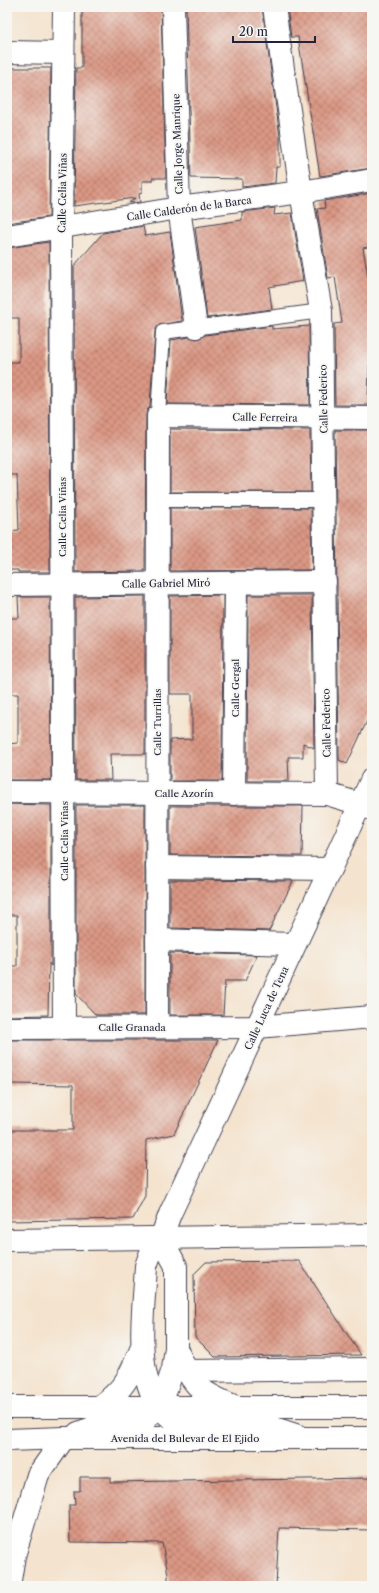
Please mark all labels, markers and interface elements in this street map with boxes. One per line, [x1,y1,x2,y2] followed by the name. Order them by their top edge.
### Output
[233,18,315,44] scale bar
[239,24,268,39] text: 20 m
[169,93,186,195] street label: Calle Jorge Manrique
[55,153,70,233] street label: Calle Celia Viñas
[126,193,253,224] street label: Calle Calderón de la Barca
[316,364,331,434] street label: Calle Federico
[232,410,298,425] street label: Calle Ferreira
[56,477,69,557] street label: Calle Celia Viñas
[122,576,210,591] street label: Calle Gabriel Miró
[229,659,242,717] street label: Calle Gergal
[151,688,164,756] street label: Calle Turrillas
[319,688,334,758] street label: Calle Federico
[155,787,214,800] street label: Calle Azorín
[58,801,71,881] street label: Calle Celia Viñas
[241,964,292,1052] street label: Calle Luca de Tena
[98,1021,167,1034] street label: Calle Granada
[110,1432,259,1445] street label: Avenida del Bulevar de El Ejido

